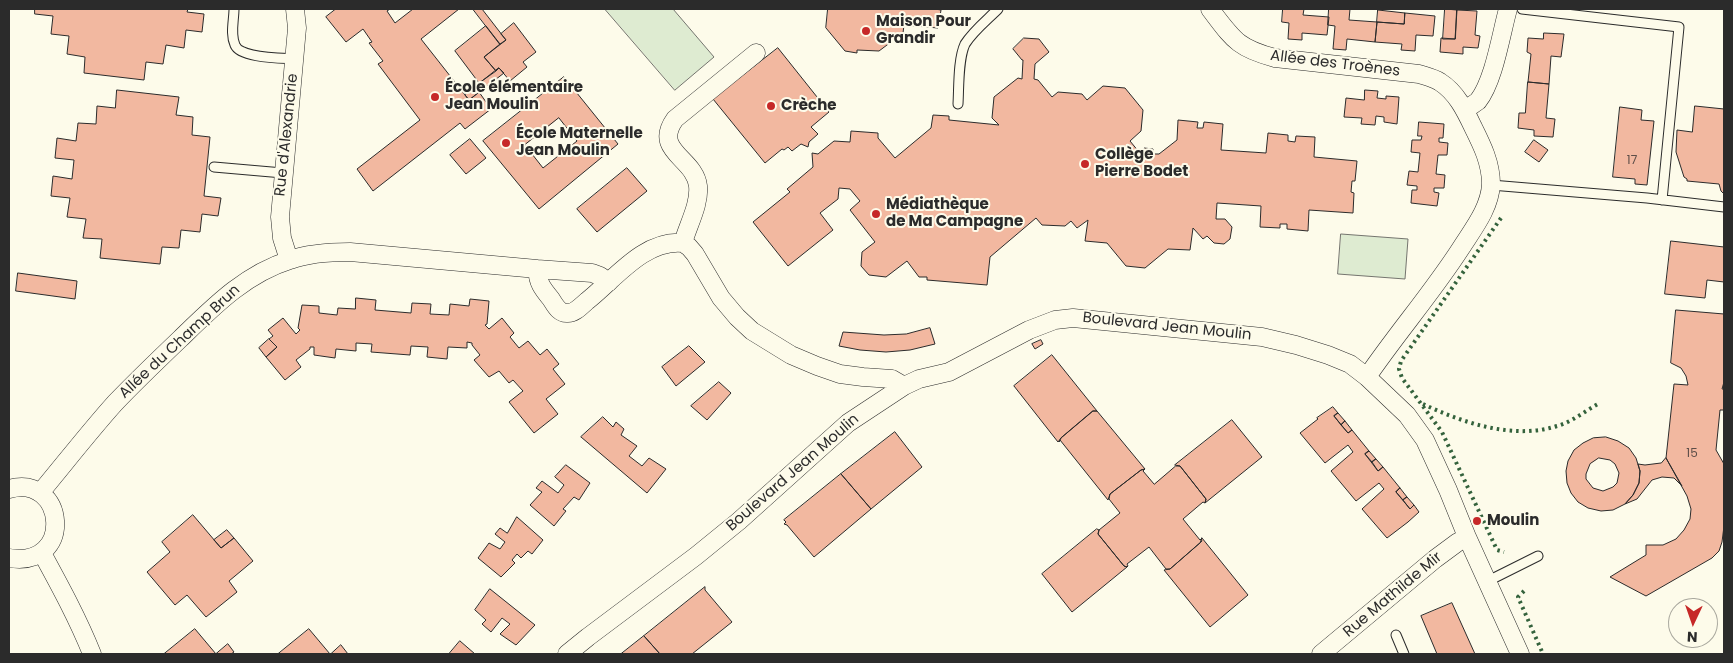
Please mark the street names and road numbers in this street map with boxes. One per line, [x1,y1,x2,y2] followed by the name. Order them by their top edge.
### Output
[1269,47,1401,81] street label: Allée des Troènes
[272,73,302,197] street label: Rue d'Alexandrie
[116,281,244,403] street label: Allée du Champ Brun
[1082,309,1252,345] street label: Boulevard Jean Moulin
[723,411,863,535] street label: Boulevard Jean Moulin
[1340,549,1446,641] street label: Rue Mathilde Mir

